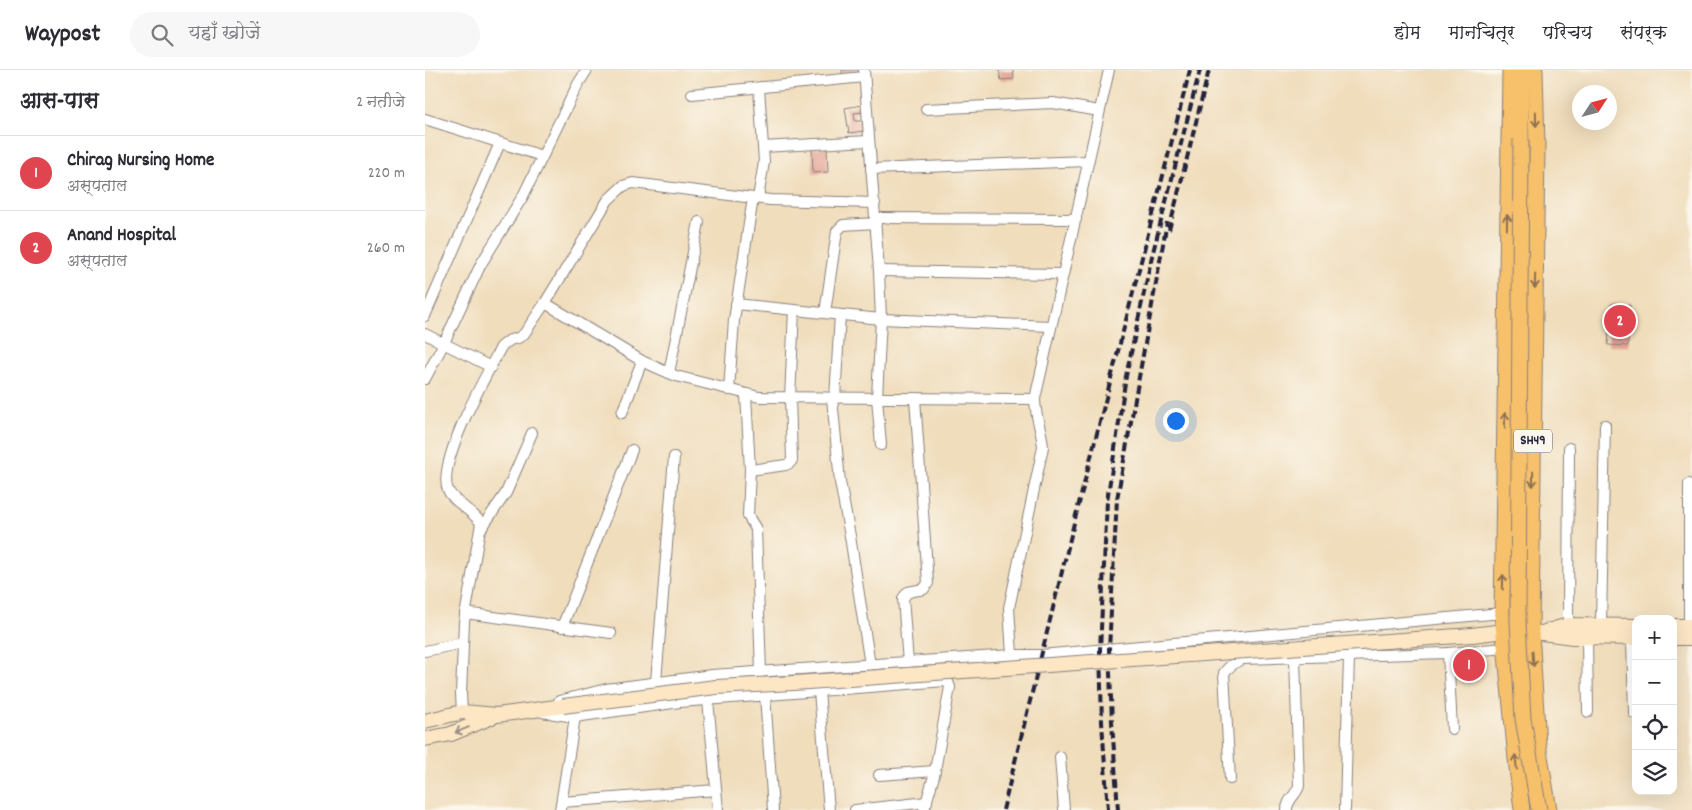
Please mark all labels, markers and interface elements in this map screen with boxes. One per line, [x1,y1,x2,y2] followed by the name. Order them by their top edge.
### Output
[130,12,480,57] search box
[25,18,100,52] text: Waypost
[148,21,176,49] icon: search
[188,21,260,48] text: यहाँ खोजें
[1394,22,1420,47] text: होम
[1448,22,1515,47] text: मानचित्र
[1543,22,1592,47] text: परिचय
[1620,22,1667,47] text: संपर्क
[1572,85,1617,130] north arrow
[20,88,99,118] text: आस-पास
[356,91,405,114] text: 2 नतीजे
[1531,110,1540,126] one-way arrow
[67,148,214,175] text: Chirag Nursing Home
[34,162,38,185] text: 1
[368,162,405,185] text: 220 m
[67,175,127,198] text: अस्पताल
[1502,215,1512,231] one-way arrow
[67,223,176,250] text: Anand Hospital
[33,237,40,260] text: 2
[367,237,405,260] text: 260 m
[67,250,127,273] text: अस्पताल
[1530,272,1540,289] one-way arrow
[1604,302,1636,340] pin: 2
[1163,408,1189,434] your location
[1500,412,1510,428] one-way arrow
[1514,430,1552,452] road number: SH49
[1528,470,1538,486] one-way arrow
[1498,575,1508,591] one-way arrow
[1632,615,1677,795] map controls
[1632,615,1677,660] button: +
[1453,646,1485,684] pin: 1
[1528,650,1537,666] one-way arrow
[1632,660,1677,705] button: −
[1632,705,1677,750] button: locate
[455,726,470,735] one-way arrow
[1632,750,1677,795] button: layers
[1511,754,1521,770] one-way arrow

